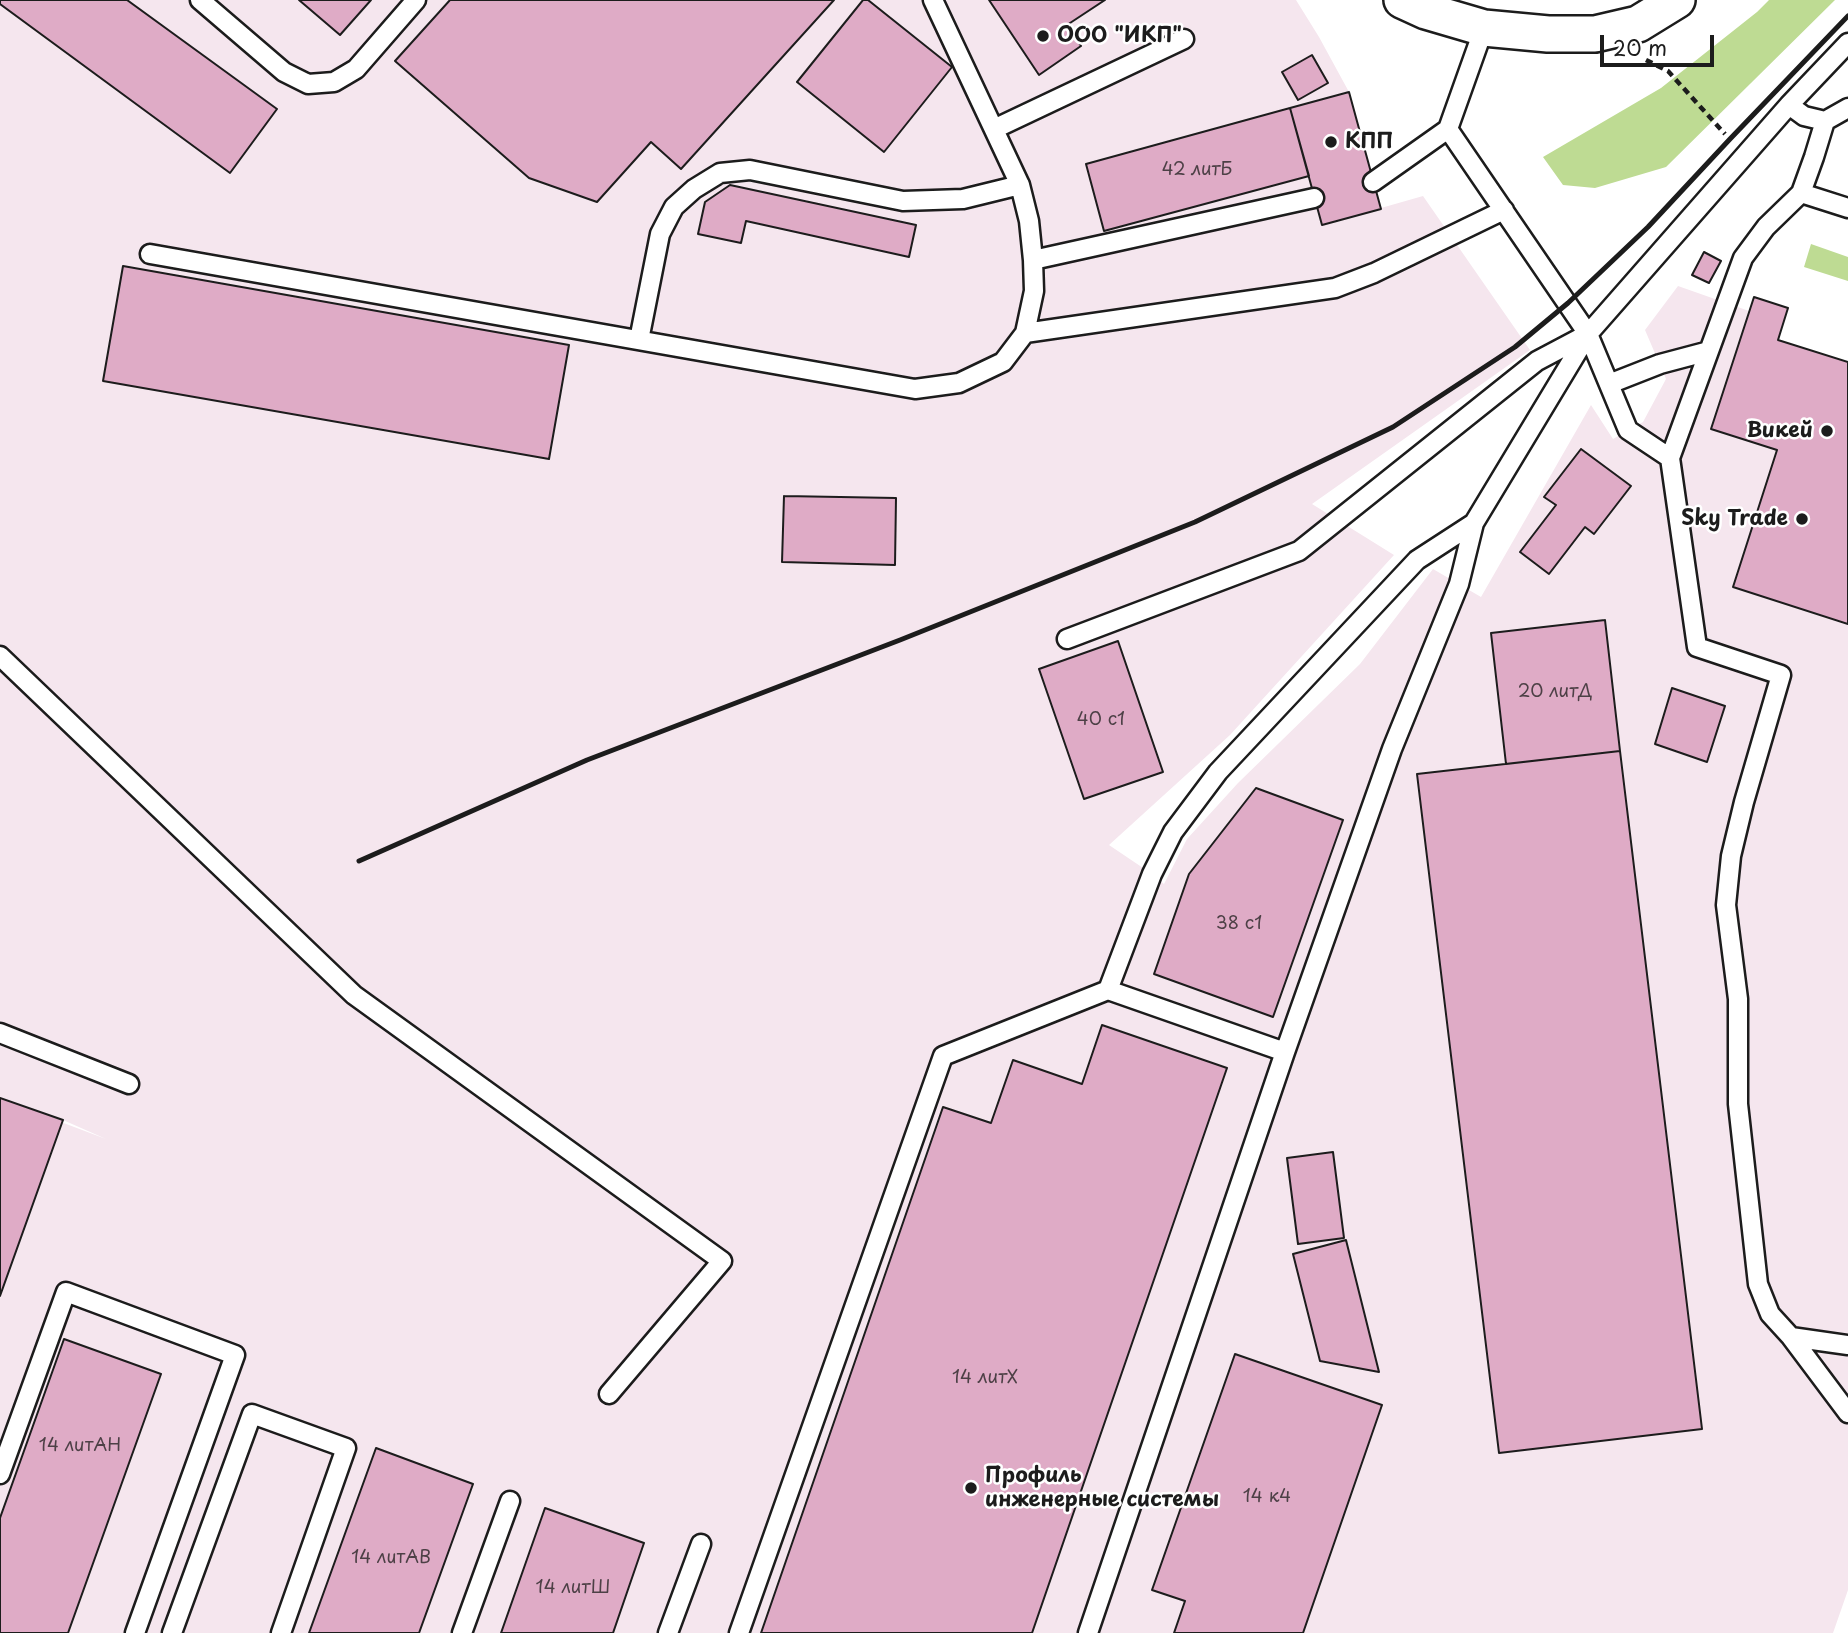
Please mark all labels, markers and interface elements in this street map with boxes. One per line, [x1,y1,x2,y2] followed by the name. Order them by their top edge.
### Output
[1603,21,1717,65] scale bar
[1057,23,1182,49] place label: ООО "ИКП"
[1035,28,1051,44] marker: ООО "ИКП"
[1613,31,1667,63] text: 20 m
[1345,129,1393,155] place label: КПП
[1323,134,1339,150] marker: КПП
[1162,159,1232,181] house number: 42 литБ
[1747,418,1813,444] place label: Викей
[1819,423,1835,439] marker: Викей
[1681,506,1788,532] place label: Sky Trade
[1794,511,1810,527] marker: Sky Trade
[1518,681,1592,703] house number: 20 литД
[1077,709,1125,731] house number: 40 с1
[1216,913,1262,935] house number: 38 с1
[952,1367,1018,1389] house number: 14 литХ
[39,1435,121,1457] house number: 14 литАН
[985,1463,1219,1513] place label: Профиль инженерные системы
[963,1480,979,1496] marker: Профиль инженерные системы
[1243,1486,1291,1508] house number: 14 к4
[351,1547,431,1569] house number: 14 литАВ
[536,1577,610,1599] house number: 14 литШ

